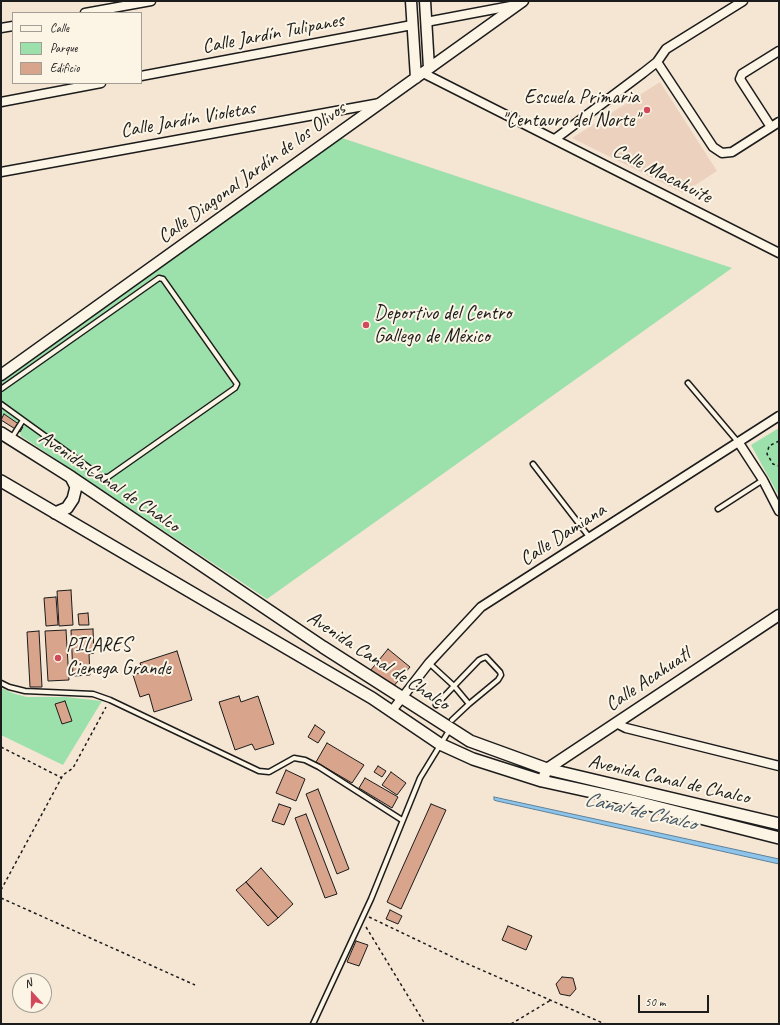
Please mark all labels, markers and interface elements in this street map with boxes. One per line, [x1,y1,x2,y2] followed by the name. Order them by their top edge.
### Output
[200,9,346,59] street label: Calle Jardín Tulipanes
[12,12,142,84] legend
[50,20,69,36] text: Calle
[50,40,78,56] text: Parque
[50,60,80,76] text: Edificio
[502,86,639,133] place label: Escuela Primaria "Centauro del Norte"
[119,96,257,144] street label: Calle Jardín Violetas
[153,97,351,249] street label: Calle Diagonal Jardín de los Olivos
[642,105,652,115] marker: Escuela Primaria "Centauro del Norte"
[608,139,716,209] street label: Calle Macahuite
[374,302,511,349] place label: Deportivo del Centro Gallego de México
[361,320,371,330] marker: Deportivo del Centro Gallego de México
[34,426,184,538] street label: Avenida Canal de Chalco
[516,498,610,572] street label: Calle Damiana
[302,606,454,716] street label: Avenida Canal de Chalco
[66,634,171,681] place label: PILARES Cienega Grande
[601,643,695,717] street label: Calle Acahuatl
[53,653,63,663] marker: PILARES Cienega Grande
[586,750,752,810] street label: Avenida Canal de Chalco
[582,787,698,837] water label: Canal de Chalco
[12,973,52,1013] north arrow
[22,975,34,990] text: N
[640,987,711,1013] scale bar
[645,994,665,1010] text: 50 m

